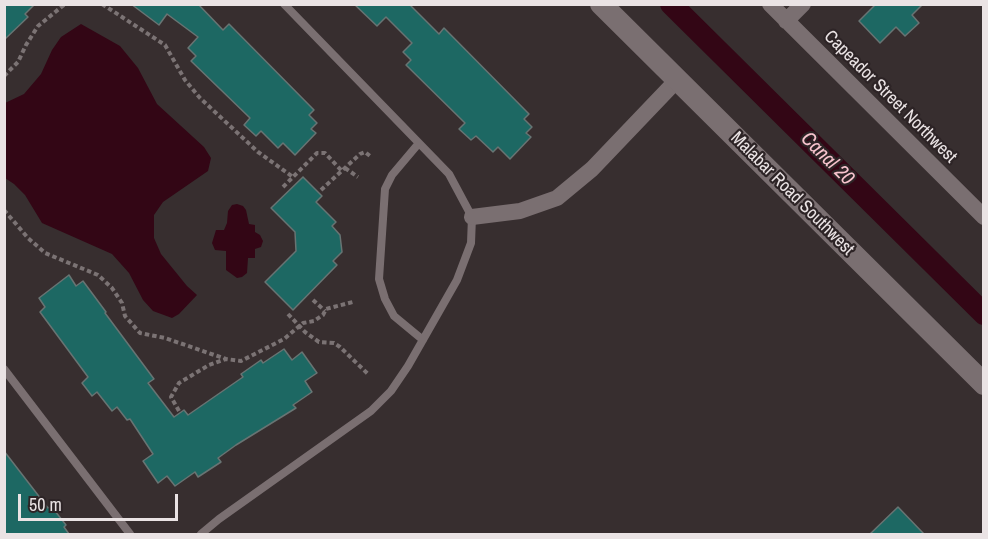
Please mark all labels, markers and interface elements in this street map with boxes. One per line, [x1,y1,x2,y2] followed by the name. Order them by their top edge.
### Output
[819,26,961,168] street label: Capeador Street Northwest
[795,127,859,191] water label: Canal 20
[726,128,858,260] street label: Malabar Road Southwest
[21,482,182,520] scale bar
[29,492,62,517] text: 50 m

